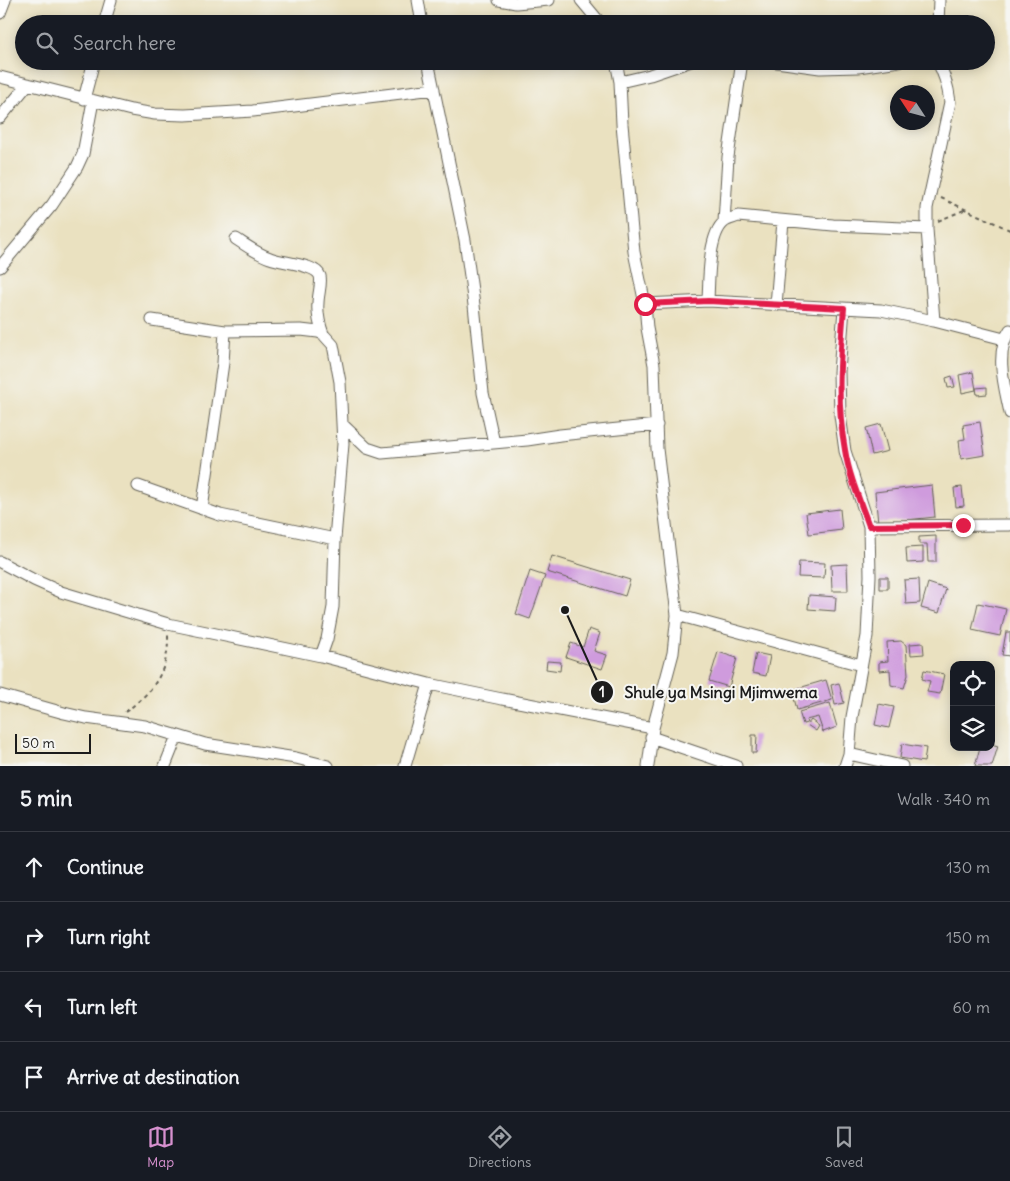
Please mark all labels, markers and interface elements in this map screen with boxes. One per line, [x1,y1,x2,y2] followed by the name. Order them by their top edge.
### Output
[15,15,995,70] search box
[33,29,61,57] icon: search
[73,31,176,55] text: Search here
[890,85,935,130] north arrow
[634,293,657,316] route start
[952,514,975,537] route end
[950,661,995,751] map controls
[950,661,995,706] button: locate
[589,677,827,708] callout: Shule ya Msingi Mjimwema
[599,682,605,701] text: 1
[624,682,818,703] text: Shule ya Msingi Mjimwema
[950,706,995,751] button: layers
[15,731,91,754] scale bar
[22,734,55,752] text: 50 m
[20,785,72,812] text: 5 min
[897,789,990,809] text: Walk · 340 m
[20,853,48,881] icon: ahead
[67,855,144,879] text: Continue
[946,857,990,877] text: 130 m
[20,923,48,951] icon: right
[67,925,150,949] text: Turn right
[946,927,990,947] text: 150 m
[20,993,48,1021] icon: left
[67,995,137,1019] text: Turn left
[952,997,990,1017] text: 60 m
[20,1063,48,1091] icon: arrive
[67,1065,240,1089] text: Arrive at destination
[147,1123,175,1171] tab: Map
[468,1123,531,1171] tab: Directions
[825,1123,863,1171] tab: Saved

